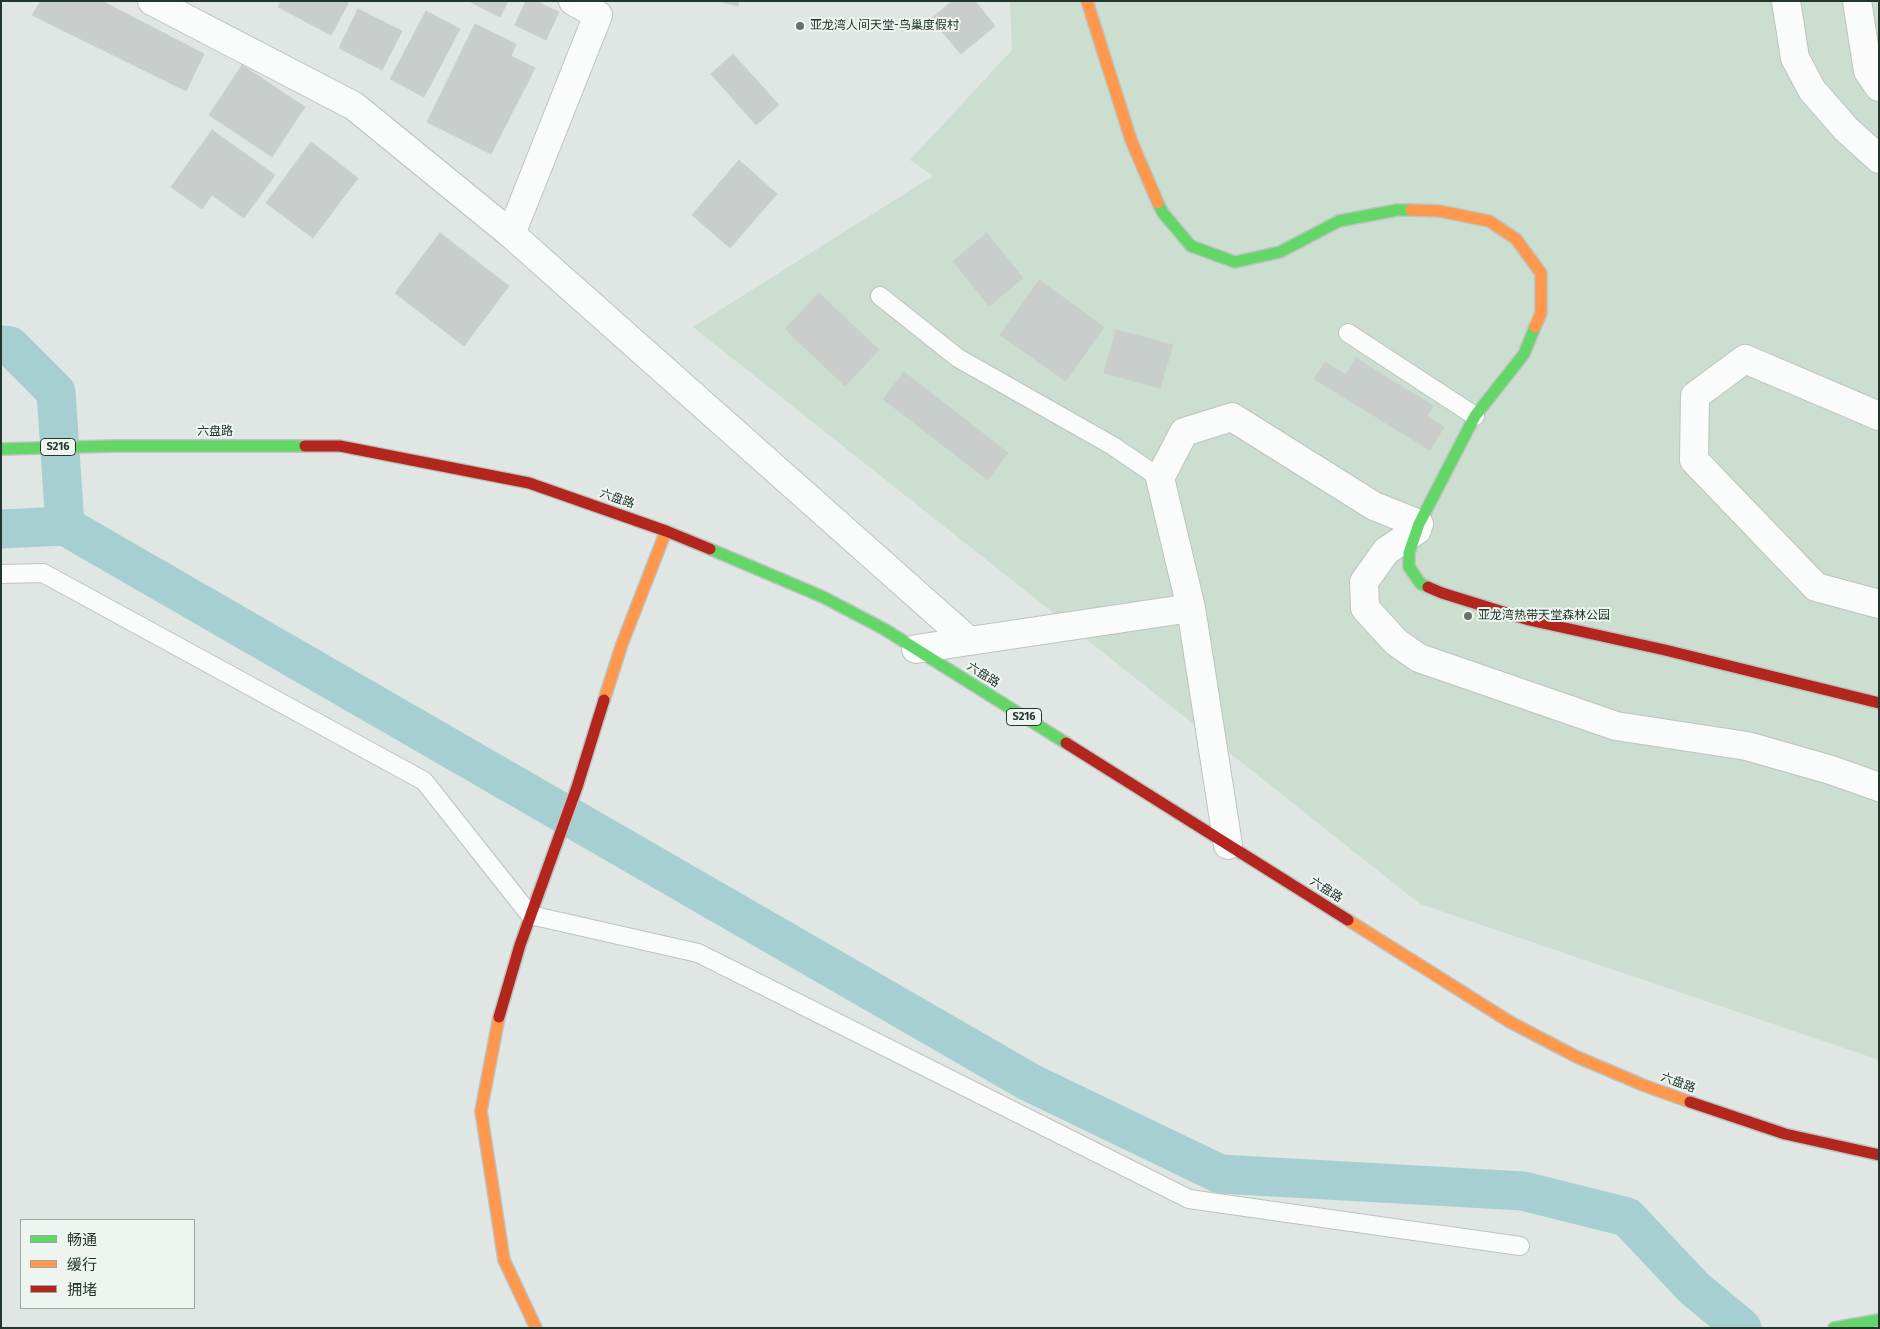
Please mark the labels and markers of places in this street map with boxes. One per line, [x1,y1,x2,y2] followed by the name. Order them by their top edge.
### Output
[810,19,959,33] place label: 亚龙湾人间天堂-鸟巢度假村
[794,20,806,32] marker: 亚龙湾人间天堂-鸟巢度假村
[1478,609,1610,623] place label: 亚龙湾热带天堂森林公园
[1462,610,1474,622] marker: 亚龙湾热带天堂森林公园

